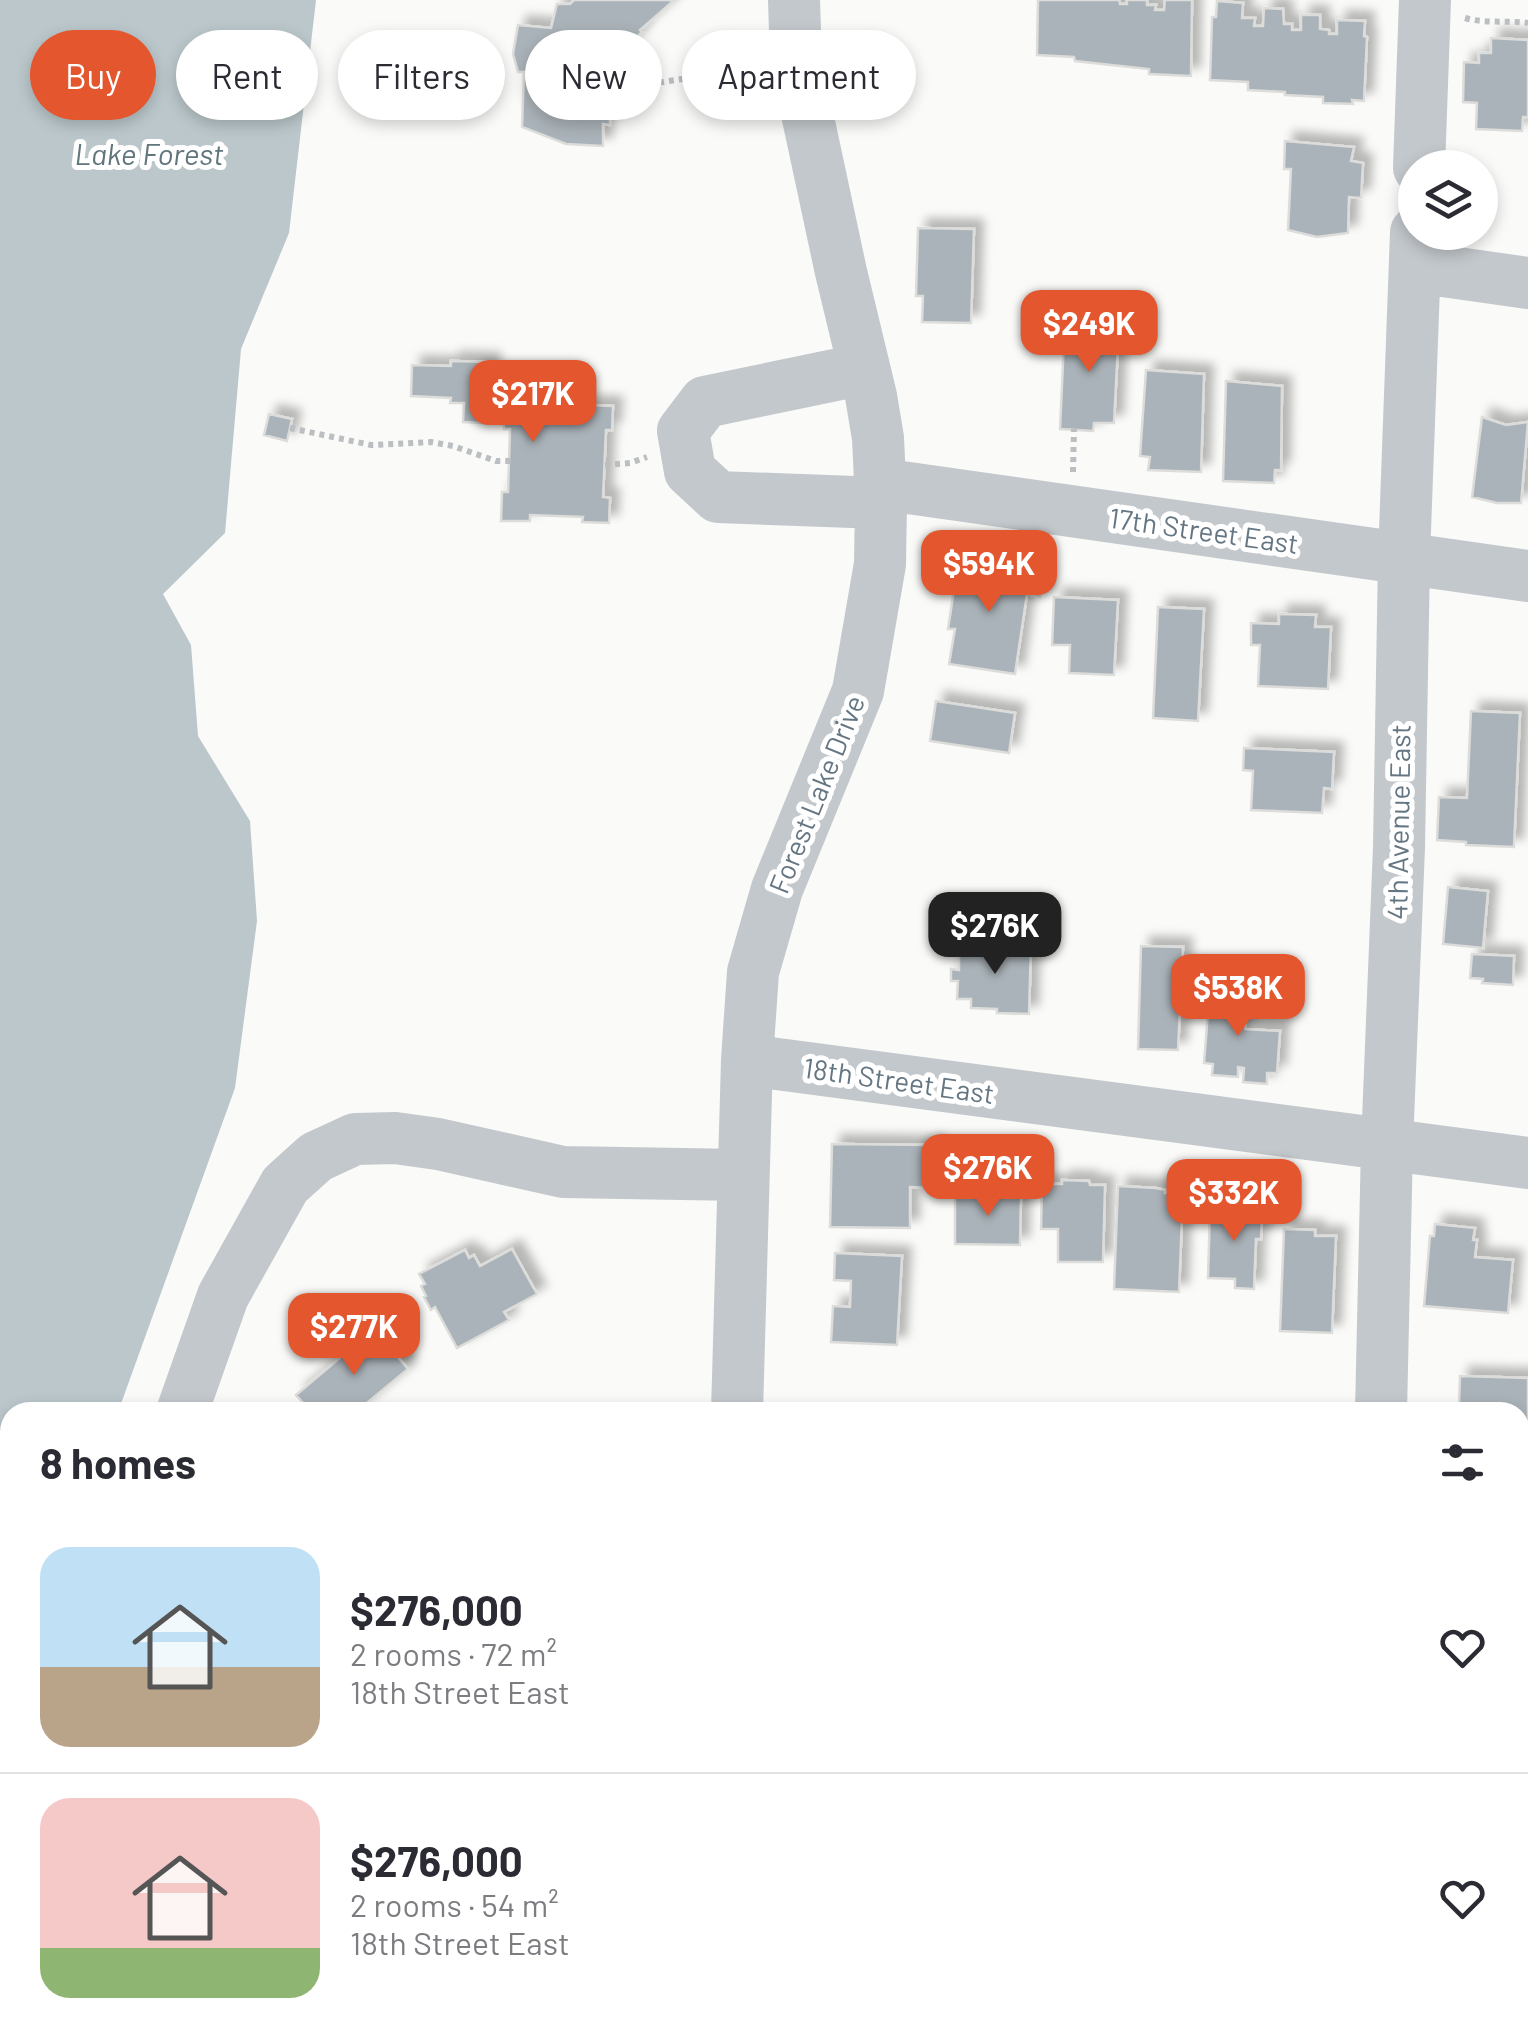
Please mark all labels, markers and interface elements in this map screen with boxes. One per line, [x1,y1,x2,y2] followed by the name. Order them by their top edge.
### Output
[30,30,156,120] chip: Buy
[176,30,318,120] chip: Rent
[338,30,505,120] chip: Filters
[525,30,662,120] chip: New
[682,30,916,120] chip: Apartment
[74,135,224,171] water label: Lake Forest
[1398,150,1498,250] map controls
[1398,150,1498,250] button: layers
[1019,290,1159,375] pin: $249K
[1043,303,1135,341] text: $249K
[463,360,603,445] pin: $217K
[491,373,575,411] text: $217K
[1107,500,1301,560] street label: 17th Street East
[919,530,1059,615] pin: $594K
[943,543,1035,581] text: $594K
[761,690,871,898] street label: Forest Lake Drive
[1379,724,1417,920] street label: 4th Avenue East
[925,892,1065,977] pin: $276K
[950,905,1040,943] text: $276K
[1168,954,1308,1039] pin: $538K
[1193,967,1283,1005] text: $538K
[801,1050,997,1110] street label: 18th Street East
[918,1134,1058,1219] pin: $276K
[943,1147,1033,1185] text: $276K
[1164,1159,1304,1244] pin: $332K
[1189,1172,1279,1210] text: $332K
[284,1293,424,1378] pin: $277K
[310,1306,398,1344] text: $277K
[1435,1435,1490,1490] icon: filters
[40,1437,196,1487] text: 8 homes
[350,1584,523,1634] text: $276,000
[120,1587,240,1707] icon: home
[1435,1620,1490,1675] icon: heart
[350,1634,557,1672] text: 2 rooms · 72 m²
[350,1672,570,1710] text: 18th Street East
[350,1835,523,1885] text: $276,000
[120,1838,240,1958] icon: home
[1435,1871,1490,1926] icon: heart
[350,1885,559,1923] text: 2 rooms · 54 m²
[350,1923,570,1961] text: 18th Street East

